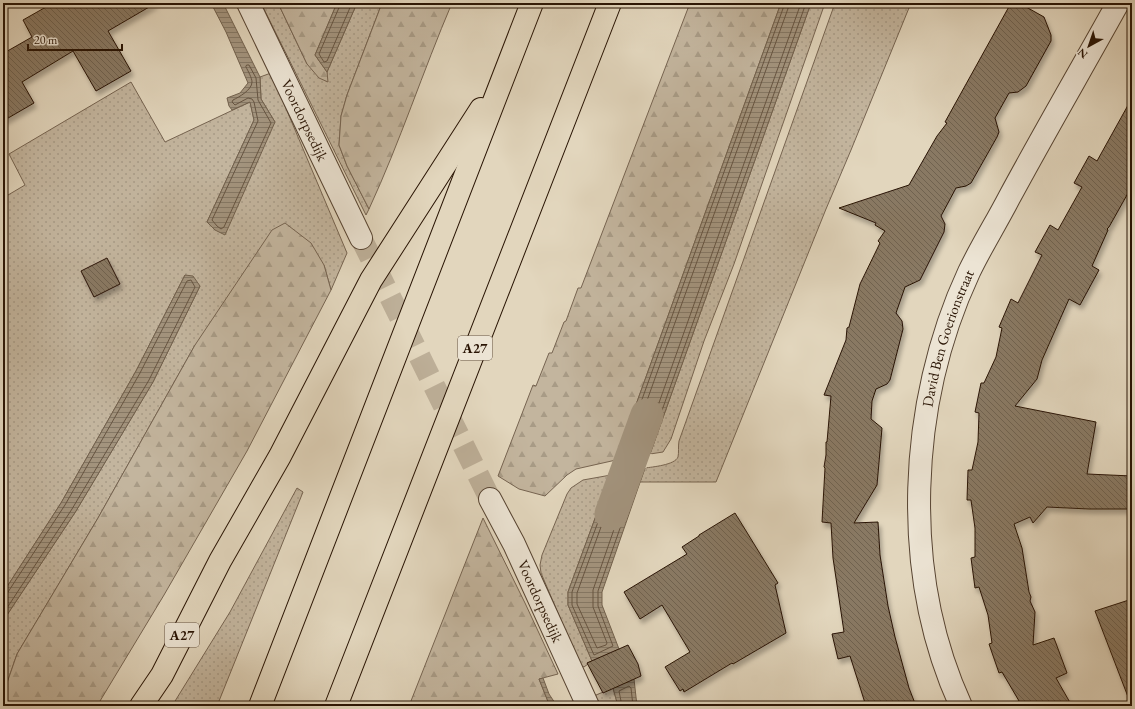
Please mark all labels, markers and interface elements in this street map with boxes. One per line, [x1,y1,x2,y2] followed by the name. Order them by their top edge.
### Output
[28,26,122,52] scale bar
[1069,26,1109,66] north arrow
[34,32,58,48] text: 20 m
[1075,45,1090,62] text: N
[277,76,333,165] street label: Voordorpsedijk
[917,266,978,408] street label: David Ben Goerionstraat
[458,336,492,360] road number: A27
[514,557,568,646] street label: Voordorpsedijk
[165,623,199,647] road number: A27

